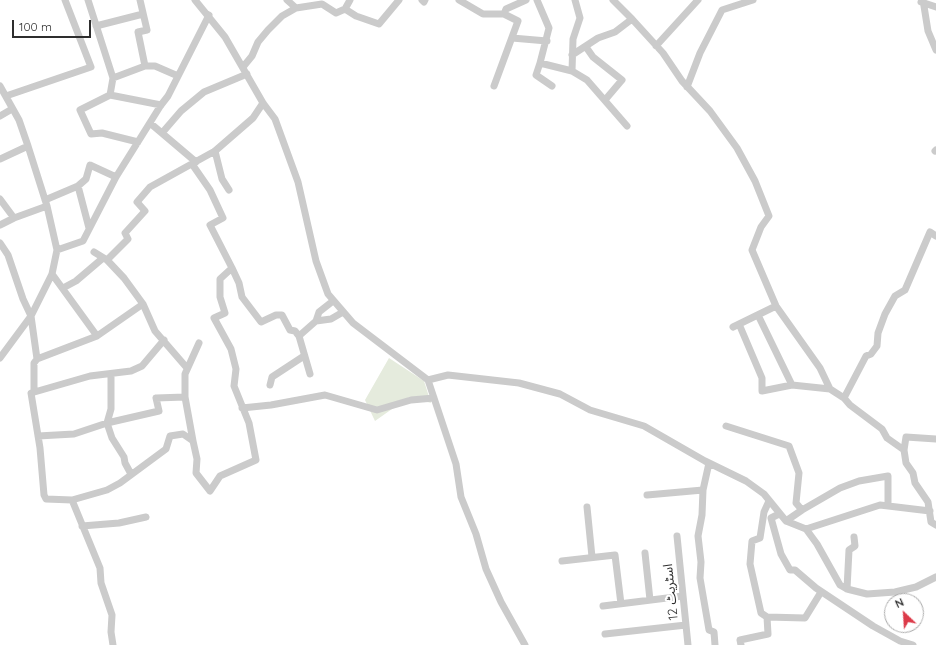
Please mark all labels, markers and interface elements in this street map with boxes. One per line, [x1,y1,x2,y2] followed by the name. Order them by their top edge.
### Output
[14,12,93,38] scale bar
[19,19,52,34] text: 100 m
[660,563,682,621] street label: اسٹریٹ 12
[884,593,924,633] north arrow
[893,595,906,611] text: N

